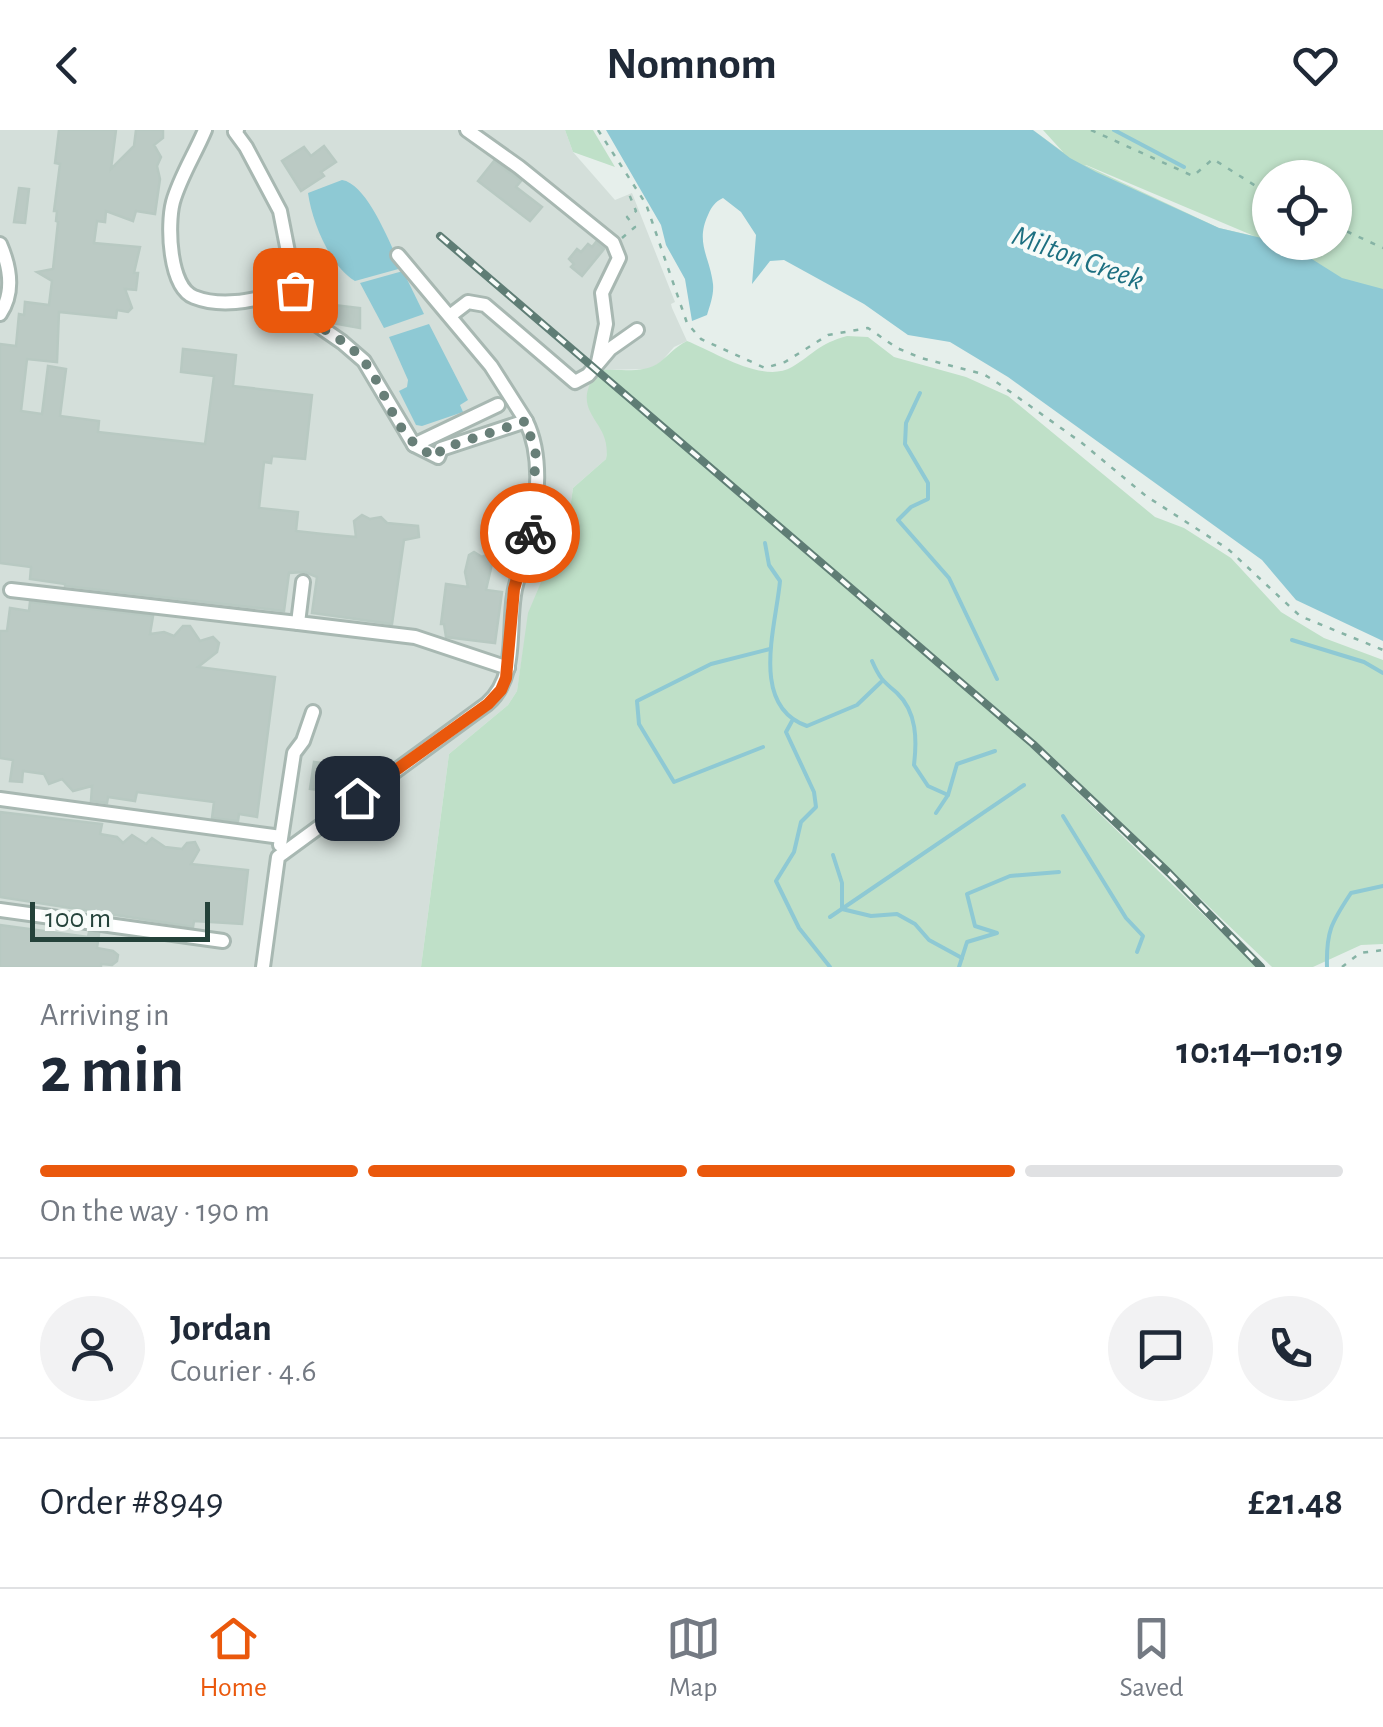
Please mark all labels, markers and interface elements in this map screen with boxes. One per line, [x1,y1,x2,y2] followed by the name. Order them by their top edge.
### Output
[40,38,95,93] icon: back
[1288,38,1343,93] icon: heart
[606,42,777,87] text: Nomnom
[1252,160,1352,260] map controls
[1252,160,1352,260] button: locate
[1008,220,1148,296] water label: Milton Creek
[253,248,338,333] pin
[268,263,323,318] icon: bag
[480,483,580,583] courier
[503,506,558,561] icon: bike
[315,756,400,841] pin
[330,771,385,826] icon: home
[30,897,210,941] scale bar
[45,905,111,933] text: 100 m
[40,999,169,1031] text: Arriving in
[1176,1033,1343,1071] text: 10:14–10:19
[40,1039,184,1104] text: 2 min
[40,1195,270,1227] text: On the way · 190 m
[40,1296,145,1401] button: person
[1108,1296,1213,1401] button: chat
[1238,1296,1343,1401] button: phone
[170,1310,272,1348] text: Jordan
[170,1355,317,1387] text: Courier · 4.6
[40,1484,224,1522] text: Order #8949
[1248,1484,1343,1522] text: £21.48
[199,1611,267,1705] tab: Home
[666,1611,721,1705] tab: Map
[1119,1611,1184,1705] tab: Saved

